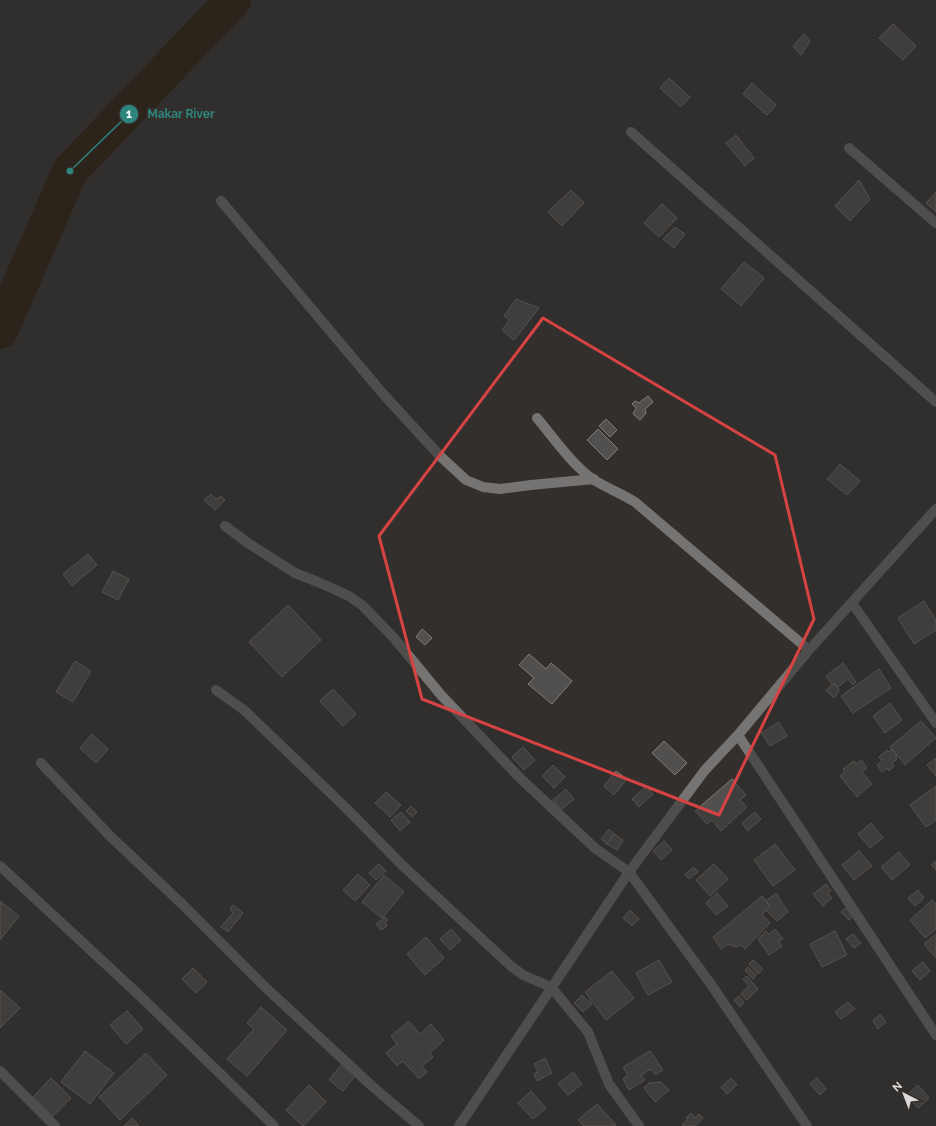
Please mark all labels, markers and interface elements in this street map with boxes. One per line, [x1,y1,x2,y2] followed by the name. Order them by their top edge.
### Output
[119,102,222,126] callout: Makar River
[126,107,132,121] text: 1
[147,107,215,121] text: Makar River
[884,1074,924,1114] north arrow
[890,1079,905,1095] text: N

